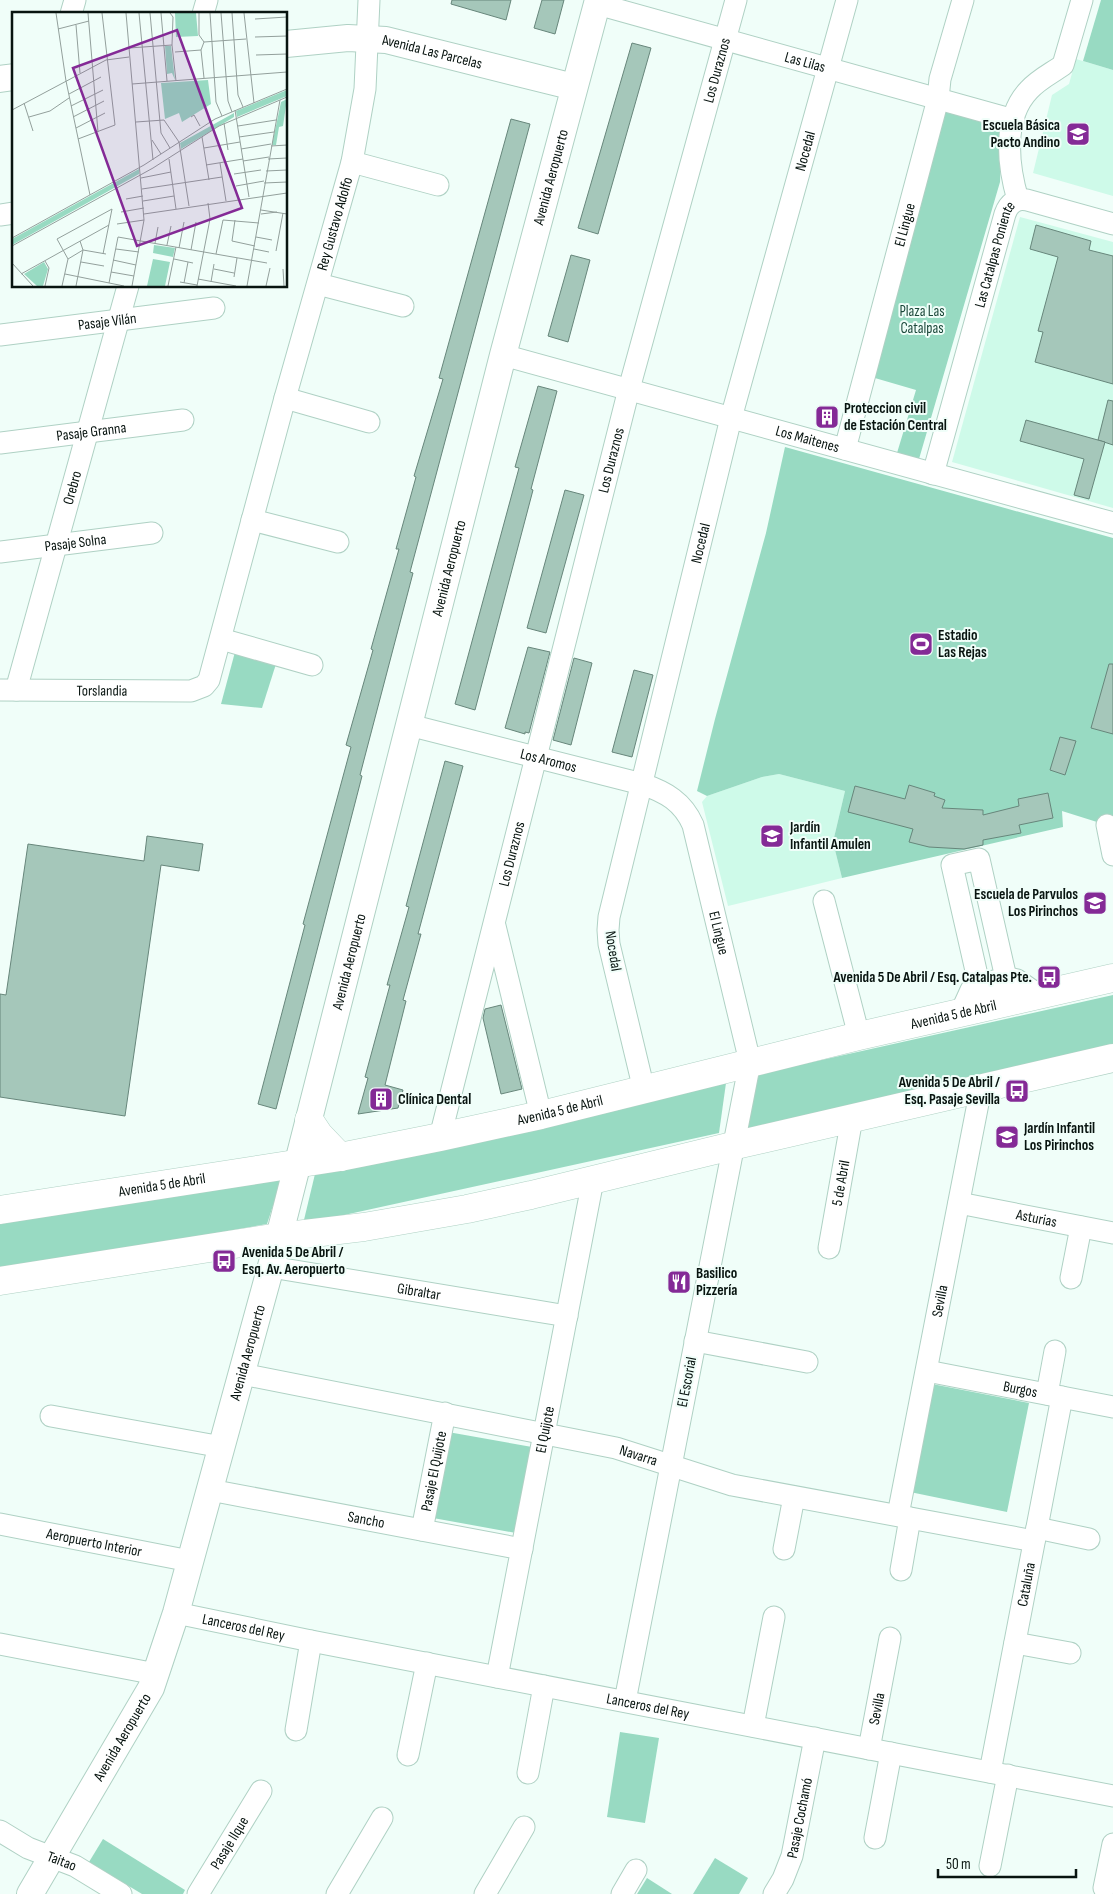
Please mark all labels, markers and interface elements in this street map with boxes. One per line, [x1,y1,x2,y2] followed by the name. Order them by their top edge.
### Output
[12,12,288,288] inset map
[381,30,484,73] street label: Avenida Las Parcelas
[699,36,735,105] street label: Los Duraznos
[783,47,828,77] street label: Las Lilas
[982,116,1060,152] place label: Escuela Básica Pacto Andino
[1065,121,1091,147] school or university icon: Escuela Básica Pacto Andino
[528,127,573,228] street label: Avenida Aeropuerto
[790,129,820,173] street label: Nocedal
[312,175,357,273] street label: Rey Gustavo Adolfo
[970,197,1019,310] street label: Las Catalpas Poniente
[890,201,919,249] street label: El Lingue
[899,302,945,338] park label: Plaza Las Catalpas
[77,308,137,335] street label: Pasaje Vilán
[844,399,947,435] place label: Proteccion civil de Estación Central
[814,404,840,430] building icon: Proteccion civil de Estación Central
[55,418,127,445] street label: Pasaje Granna
[774,421,842,457] street label: Los Maitenes
[594,426,628,495] street label: Los Duraznos
[58,469,86,507] street label: Orebro
[427,518,470,619] street label: Avenida Aeropuerto
[686,521,714,565] street label: Nocedal
[44,529,107,556] street label: Pasaje Solna
[938,626,987,662] place label: Estadio Las Rejas
[908,631,934,657] sports icon: Estadio Las Rejas
[77,681,128,700] street label: Torslandia
[518,744,579,777] street label: Los Aromos
[789,818,871,854] place label: Jardín Infantil Amulen
[494,819,529,888] street label: Los Duraznos
[759,823,785,849] school or university icon: Jardín Infantil Amulen
[974,885,1078,921] place label: Escuela de Parvulos Los Pirinchos
[1082,890,1108,916] school or university icon: Escuela de Parvulos Los Pirinchos
[705,909,733,957] street label: El Lingue
[327,912,370,1013] street label: Avenida Aeropuerto
[600,929,626,973] street label: Nocedal
[1036,964,1062,990] bus stop icon: Avenida 5 De Abril / Esq. Catalpas Pte.
[833,968,1032,987] place label: Avenida 5 De Abril / Esq. Catalpas Pte.
[908,995,998,1034] street label: Avenida 5 de Abril
[898,1073,1000,1109] place label: Avenida 5 De Abril / Esq. Pasaje Sevilla
[1004,1078,1030,1104] bus stop icon: Avenida 5 De Abril / Esq. Pasaje Sevilla
[368,1086,394,1112] building icon: Clínica Dental
[398,1090,471,1109] place label: Clínica Dental
[514,1091,605,1130] street label: Avenida 5 de Abril
[1023,1119,1095,1155] place label: Jardín Infantil Los Pirinchos
[994,1124,1020,1150] school or university icon: Jardín Infantil Los Pirinchos
[827,1159,854,1207] street label: 5 de Abril
[116,1169,207,1201] street label: Avenida 5 de Abril
[1014,1205,1058,1231] street label: Asturias
[241,1243,345,1279] place label: Avenida 5 De Abril / Esq. Av. Aeropuerto
[211,1248,237,1274] bus stop icon: Avenida 5 De Abril / Esq. Av. Aeropuerto
[696,1264,737,1300] place label: Basilico Pizzería
[666,1269,692,1295] restaurant icon: Basilico Pizzería
[396,1279,443,1305] street label: Gibraltar
[927,1283,952,1319] street label: Sevilla
[225,1303,269,1403] street label: Avenida Aeropuerto
[673,1355,701,1409] street label: El Escorial
[1002,1376,1039,1402] street label: Burgos
[531,1405,559,1455] street label: El Quijote
[416,1429,451,1513] street label: Pasaje El Quijote
[617,1440,660,1470] street label: Navarra
[346,1507,386,1532] street label: Sancho
[44,1524,144,1561] street label: Aeropuerto Interior
[1012,1561,1040,1608] street label: Cataluña
[201,1609,287,1645] street label: Lanceros del Rey
[605,1689,691,1723] street label: Lanceros del Rey
[89,1690,155,1785] street label: Avenida Aeropuerto
[864,1691,889,1726] street label: Sevilla
[782,1776,817,1860] street label: Pasaje Cochamó
[206,1813,253,1873] street label: Pasaje Ilque
[938,1846,1076,1878] scale bar
[44,1847,79,1875] street label: Taitao
[946,1855,971,1874] text: 50 m

